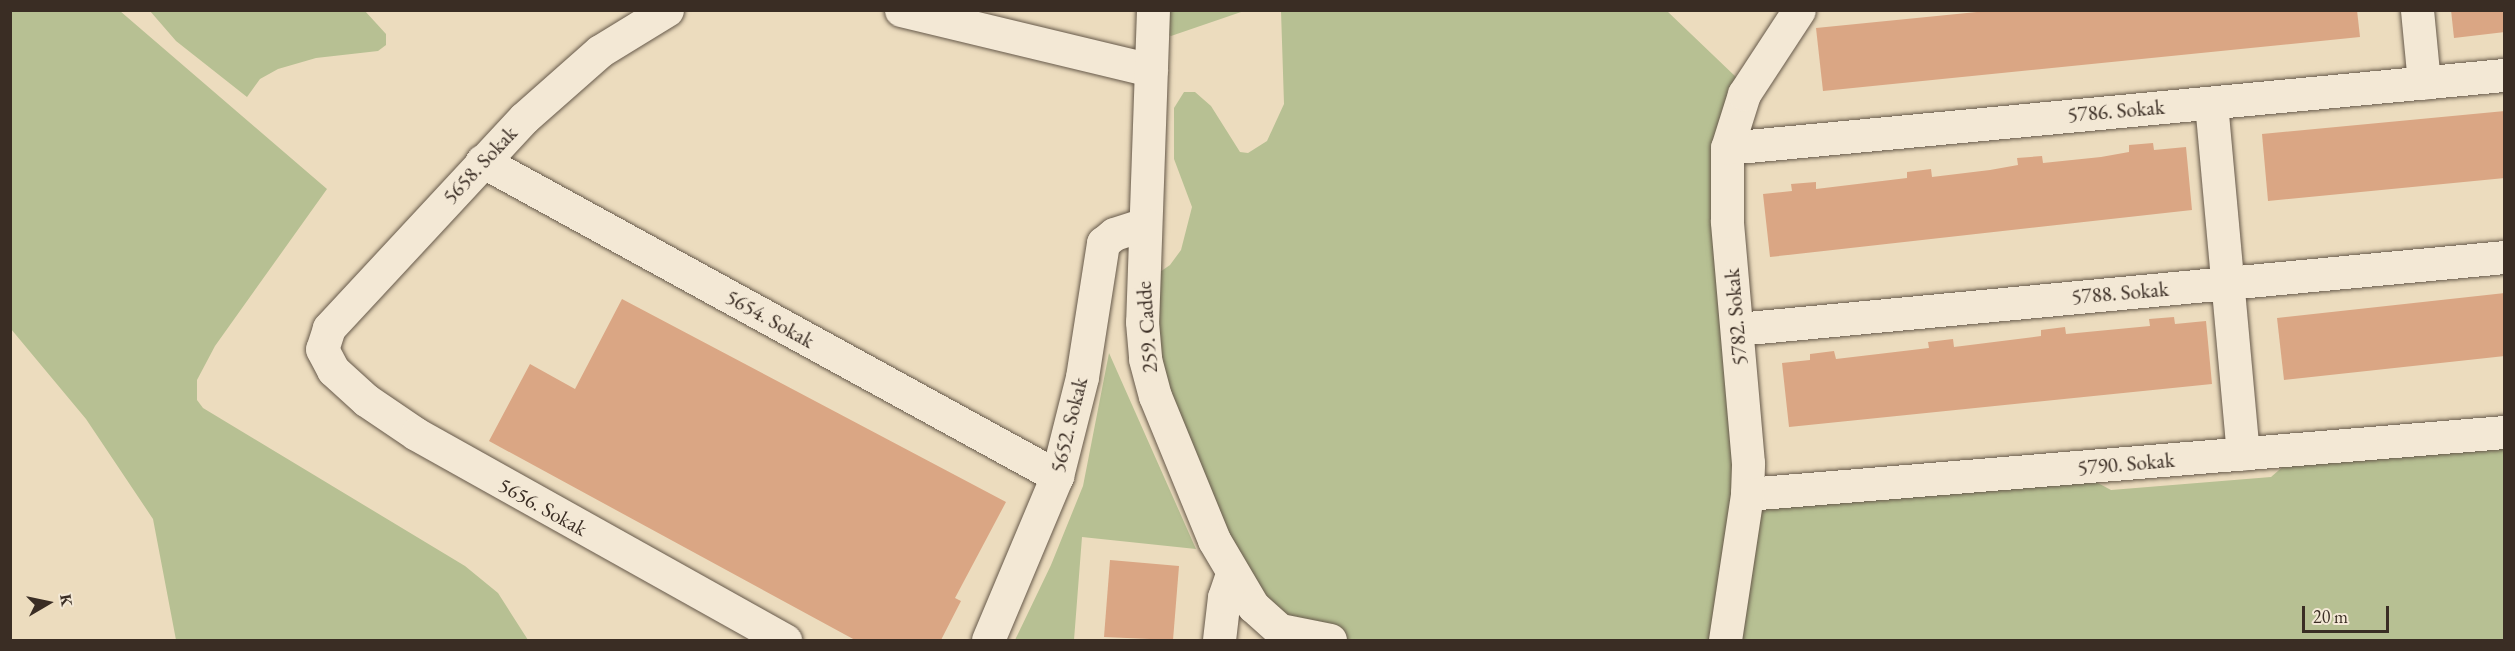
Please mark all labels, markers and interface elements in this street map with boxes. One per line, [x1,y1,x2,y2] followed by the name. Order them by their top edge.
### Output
[2066,94,2166,128] street label: 5786. Sokak
[438,121,522,209] street label: 5658. Sokak
[1719,267,1753,367] street label: 5782. Sokak
[2070,276,2170,310] street label: 5788. Sokak
[1131,280,1163,374] street label: 259. Cadde
[721,284,819,354] street label: 5654. Sokak
[1045,375,1093,475] street label: 5652. Sokak
[2076,447,2176,481] street label: 5790. Sokak
[494,472,592,542] street label: 5656. Sokak
[18,573,78,633] north arrow
[55,592,78,608] text: K
[2305,594,2392,632] scale bar
[2313,605,2348,628] text: 20 m

